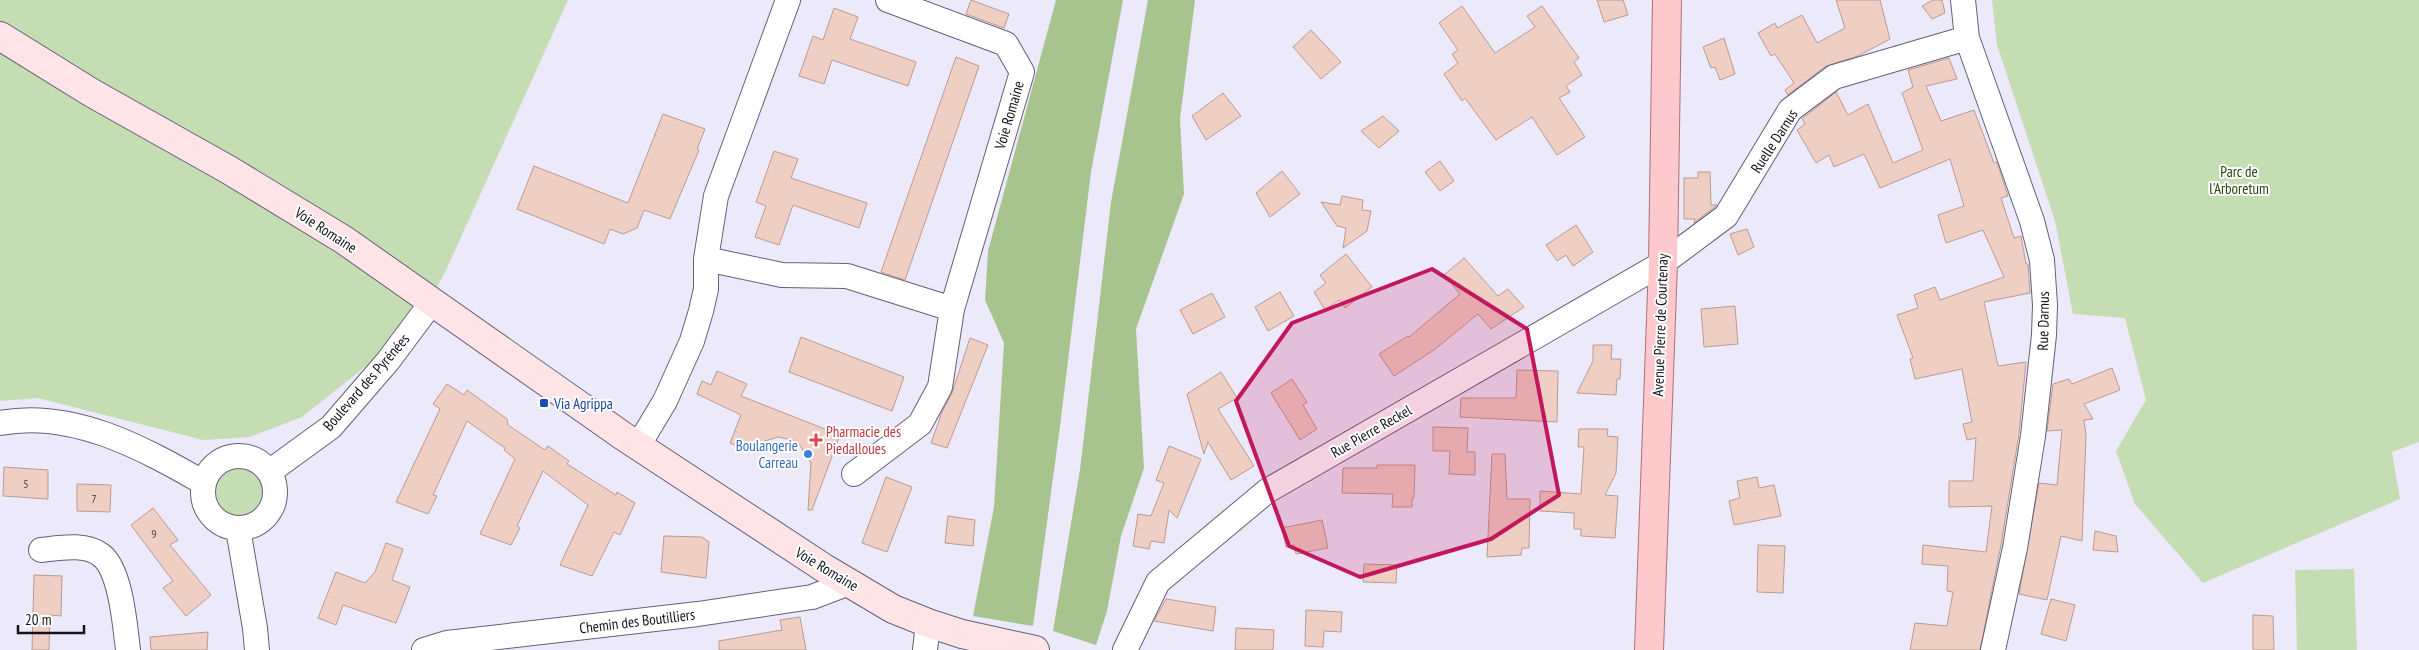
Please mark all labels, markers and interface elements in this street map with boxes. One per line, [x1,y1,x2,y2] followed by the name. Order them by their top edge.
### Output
[990,79,1028,152] street label: Voie Romaine
[1746,105,1802,177] street label: Ruelle Darnus
[2209,162,2269,198] park label: Parc de l'Arboretum
[291,202,361,257] street label: Voie Romaine
[1648,253,1672,397] street label: Avenue Pierre de Courtenay
[2033,291,2053,351] street label: Rue Darnus
[319,329,413,435] street label: Boulevard des Pyrénées
[553,394,613,413] place label: Via Agrippa
[538,397,550,409] marker: Via Agrippa
[1327,400,1415,462] street label: Rue Pierre Reckel
[826,422,901,458] place label: Pharmacie des Piedalloues
[810,434,822,446] marker: Pharmacie des Piedalloues
[736,436,798,472] place label: Boulangerie Carreau
[802,448,814,460] marker: Boulangerie Carreau
[23,476,29,491] house number: 5
[91,491,97,506] house number: 7
[151,526,157,541] house number: 9
[791,542,862,595] street label: Voie Romaine
[18,602,84,634] scale bar
[578,604,696,638] street label: Chemin des Boutilliers
[25,610,51,629] text: 20 m

